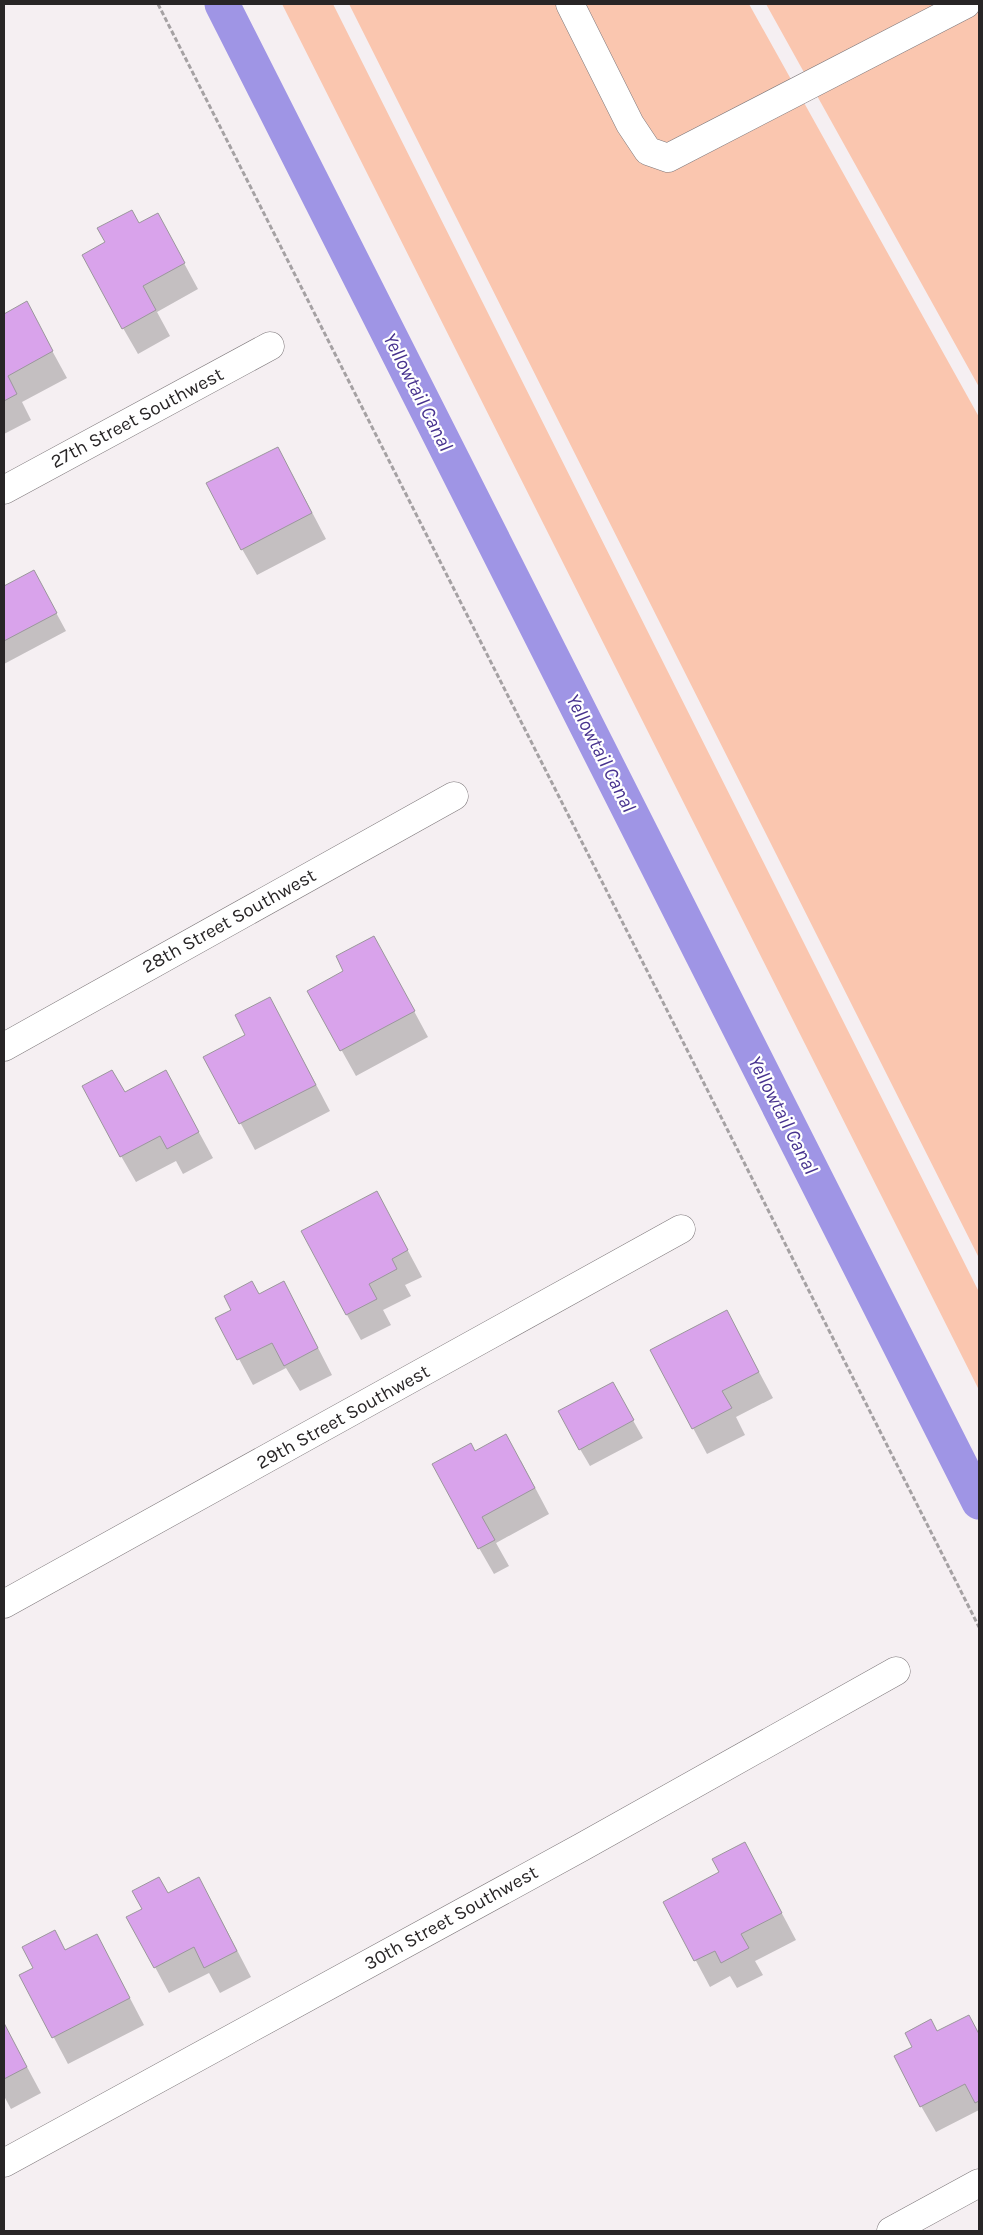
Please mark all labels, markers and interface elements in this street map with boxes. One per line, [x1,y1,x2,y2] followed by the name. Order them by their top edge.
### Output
[378,329,458,455] water label: Yellowtail Canal
[47,363,227,473] street label: 27th Street Southwest
[561,690,641,816] water label: Yellowtail Canal
[138,864,320,978] street label: 28th Street Southwest
[743,1052,823,1178] water label: Yellowtail Canal
[253,1360,433,1474] street label: 29th Street Southwest
[360,1861,542,1975] street label: 30th Street Southwest

